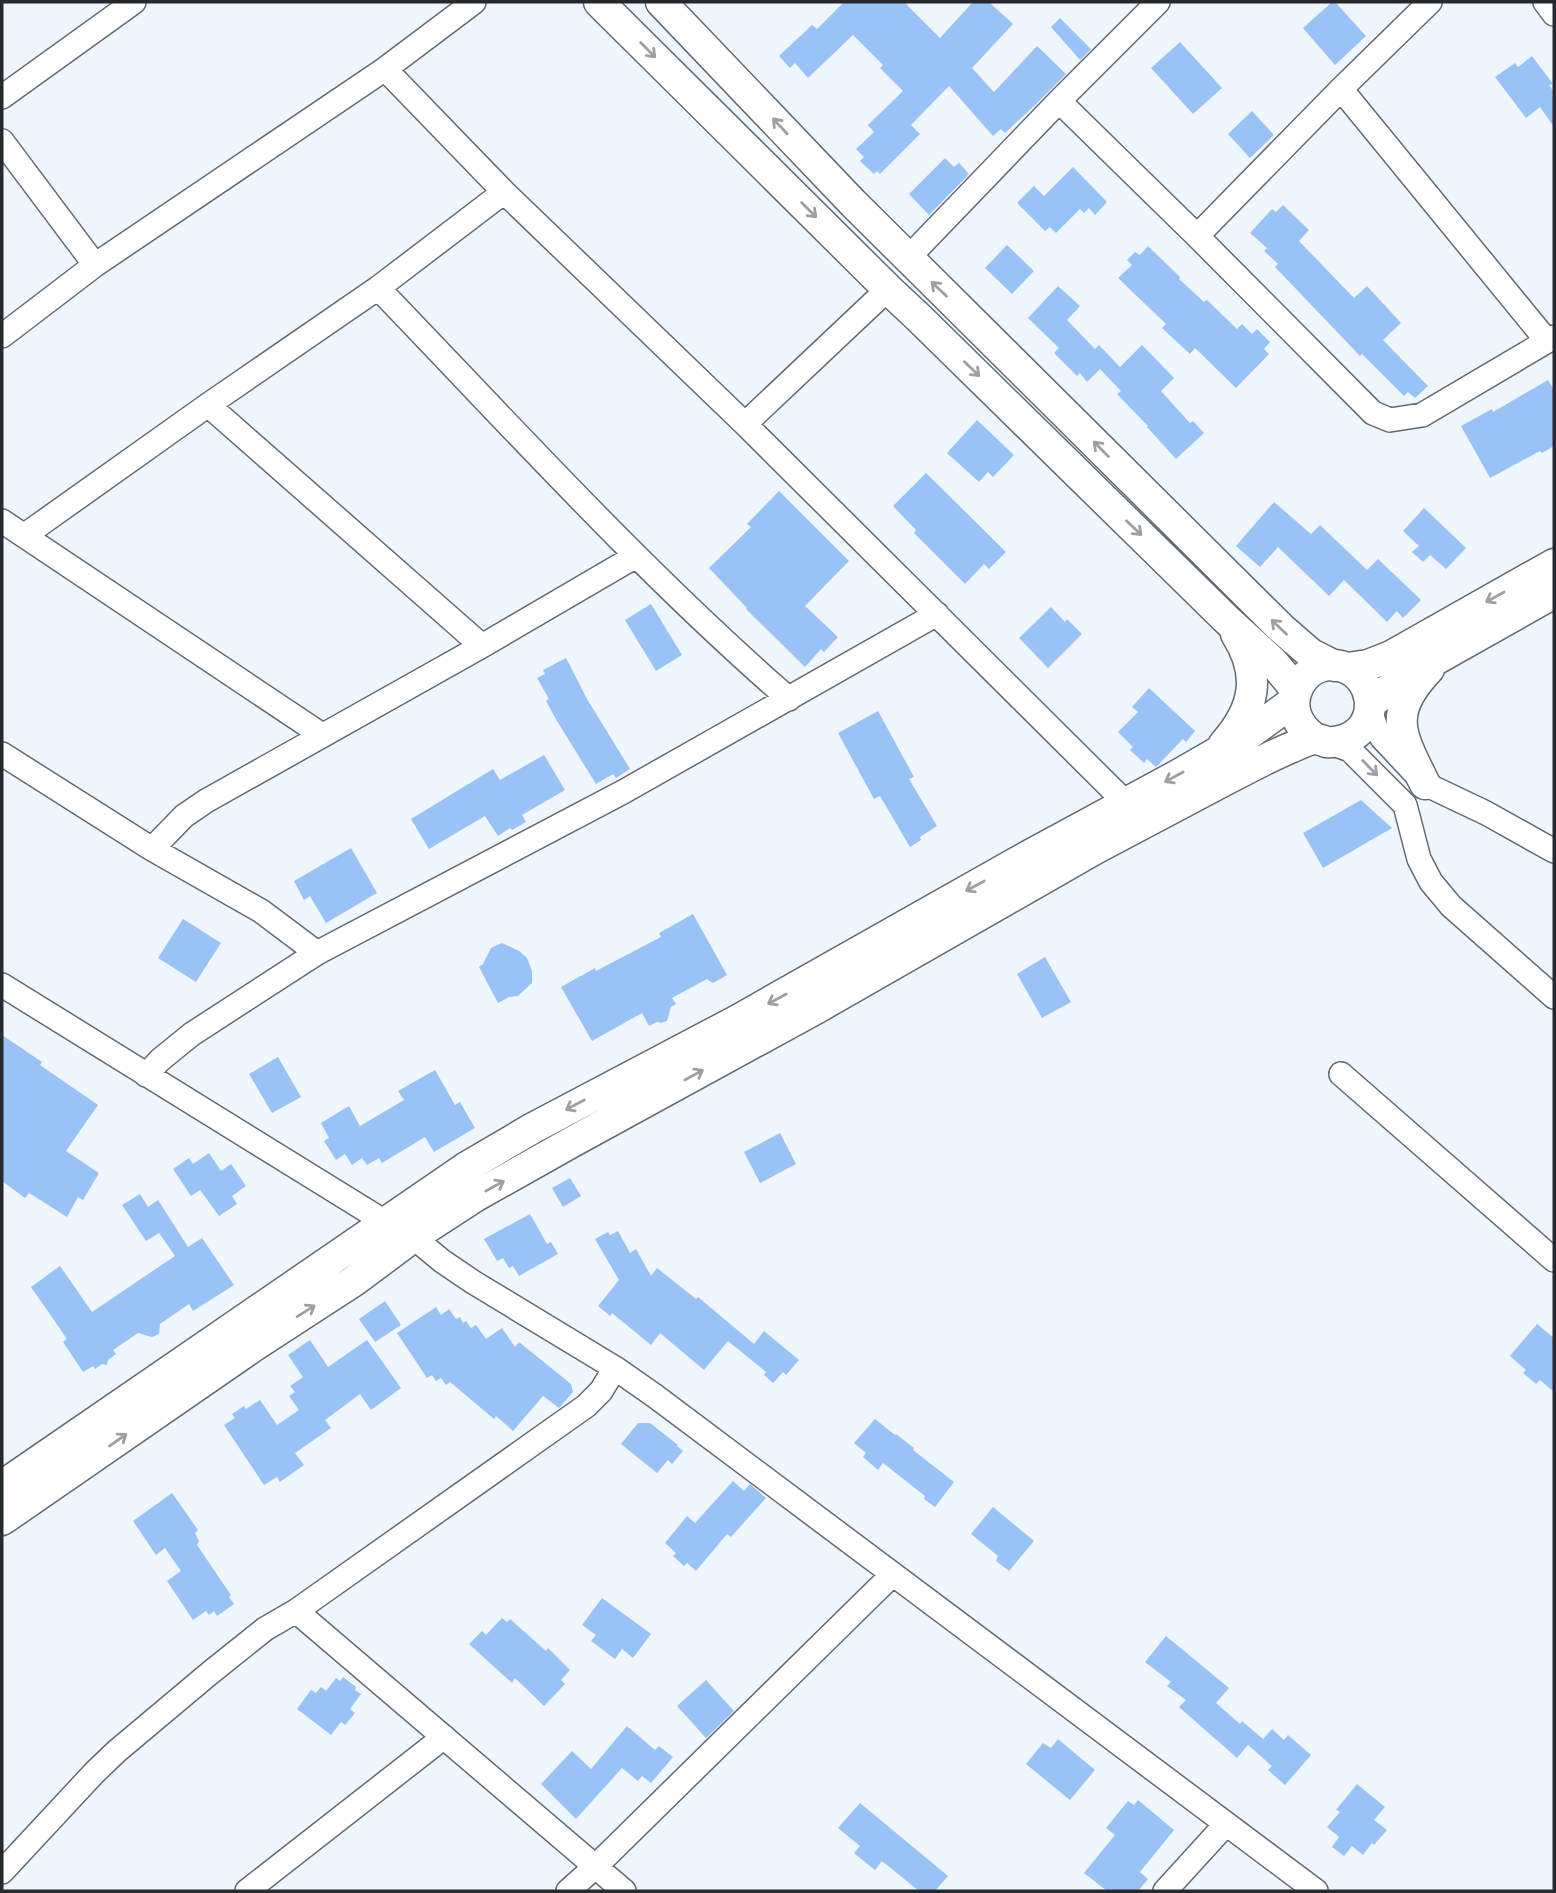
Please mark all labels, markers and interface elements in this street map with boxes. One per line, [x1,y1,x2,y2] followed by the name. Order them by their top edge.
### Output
[639,41,656,58] one-way arrow
[772,117,788,135] one-way arrow
[800,202,817,219] one-way arrow
[931,280,948,297] one-way arrow
[963,361,980,378] one-way arrow
[1092,441,1109,458] one-way arrow
[1125,520,1142,537] one-way arrow
[1485,590,1505,604] one-way arrow
[1271,618,1288,635] one-way arrow
[1361,759,1378,776] one-way arrow
[1164,771,1185,785] one-way arrow
[965,879,985,893] one-way arrow
[767,992,787,1006] one-way arrow
[684,1068,704,1082] one-way arrow
[565,1098,586,1112] one-way arrow
[485,1178,505,1192] one-way arrow
[296,1304,315,1319] one-way arrow
[108,1433,127,1447] one-way arrow

